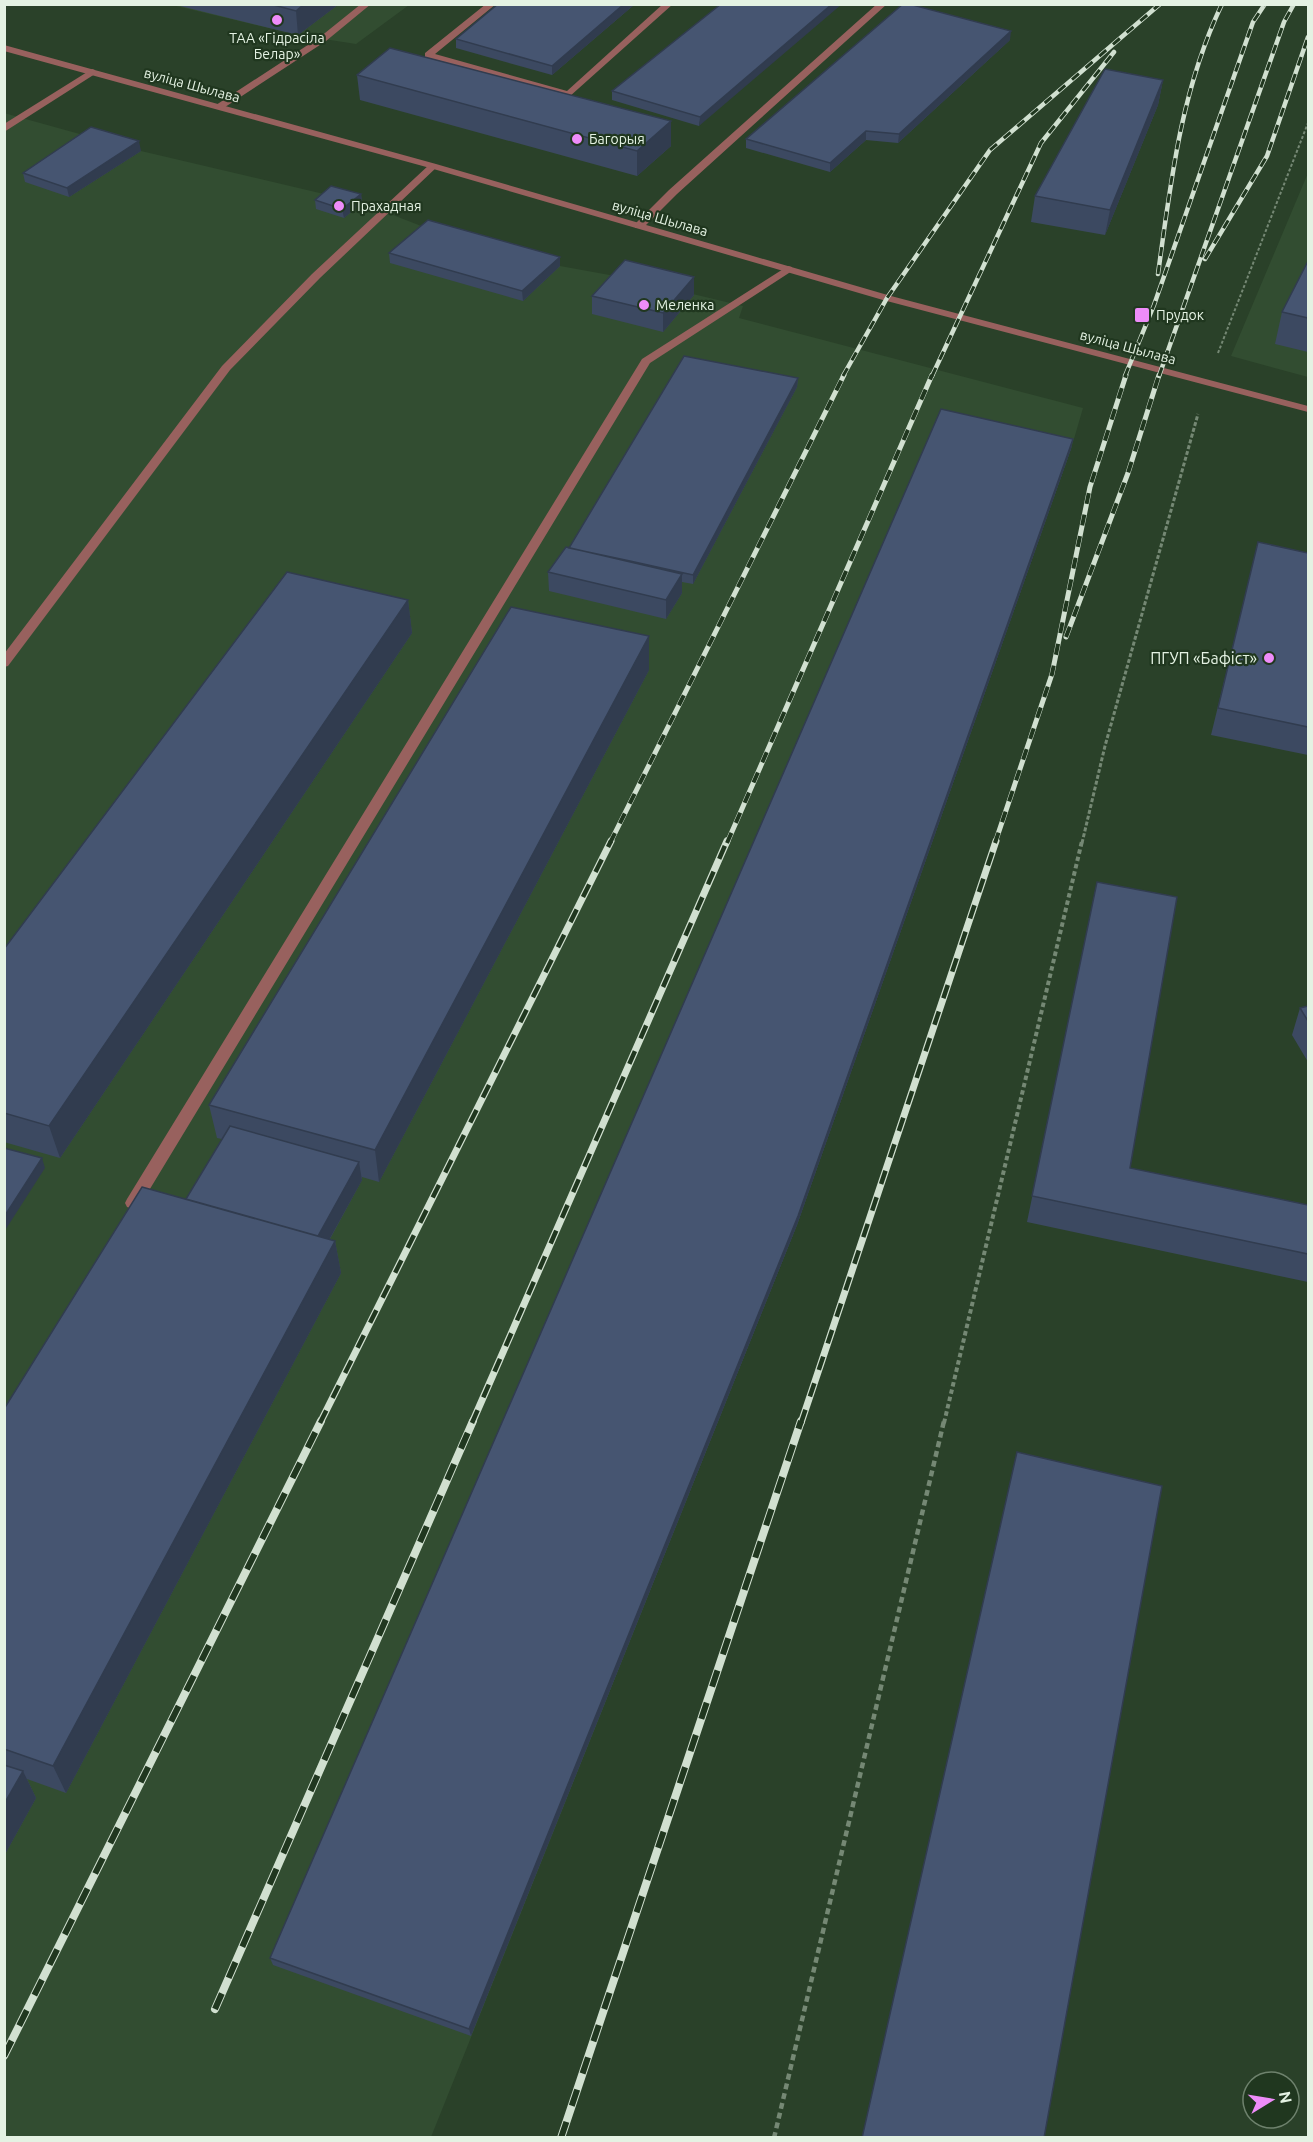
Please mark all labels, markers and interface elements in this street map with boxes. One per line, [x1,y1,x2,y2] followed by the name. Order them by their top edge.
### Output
[270,13,284,27] marker: ТАА «Гідрасіла Белар»
[229,30,325,62] place label: ТАА «Гідрасіла Белар»
[142,64,242,106] street label: вуліца Шылава
[589,131,645,147] place label: Багорыя
[570,132,584,146] marker: Багорыя
[610,197,710,239] street label: вуліца Шылава
[351,198,421,214] place label: Прахадная
[332,199,346,213] marker: Прахадная
[656,297,714,313] place label: Меленка
[637,298,651,312] marker: Меленка
[1133,306,1151,324] marker: Прудок
[1156,307,1204,323] place label: Прудок
[1078,326,1178,368] street label: вуліца Шылава
[1150,649,1257,667] place label: ПГУП «Бафіст»
[1262,651,1276,665] marker: ПГУП «Бафіст»
[1241,2070,1301,2130] north arrow
[1276,2090,1296,2105] text: N

